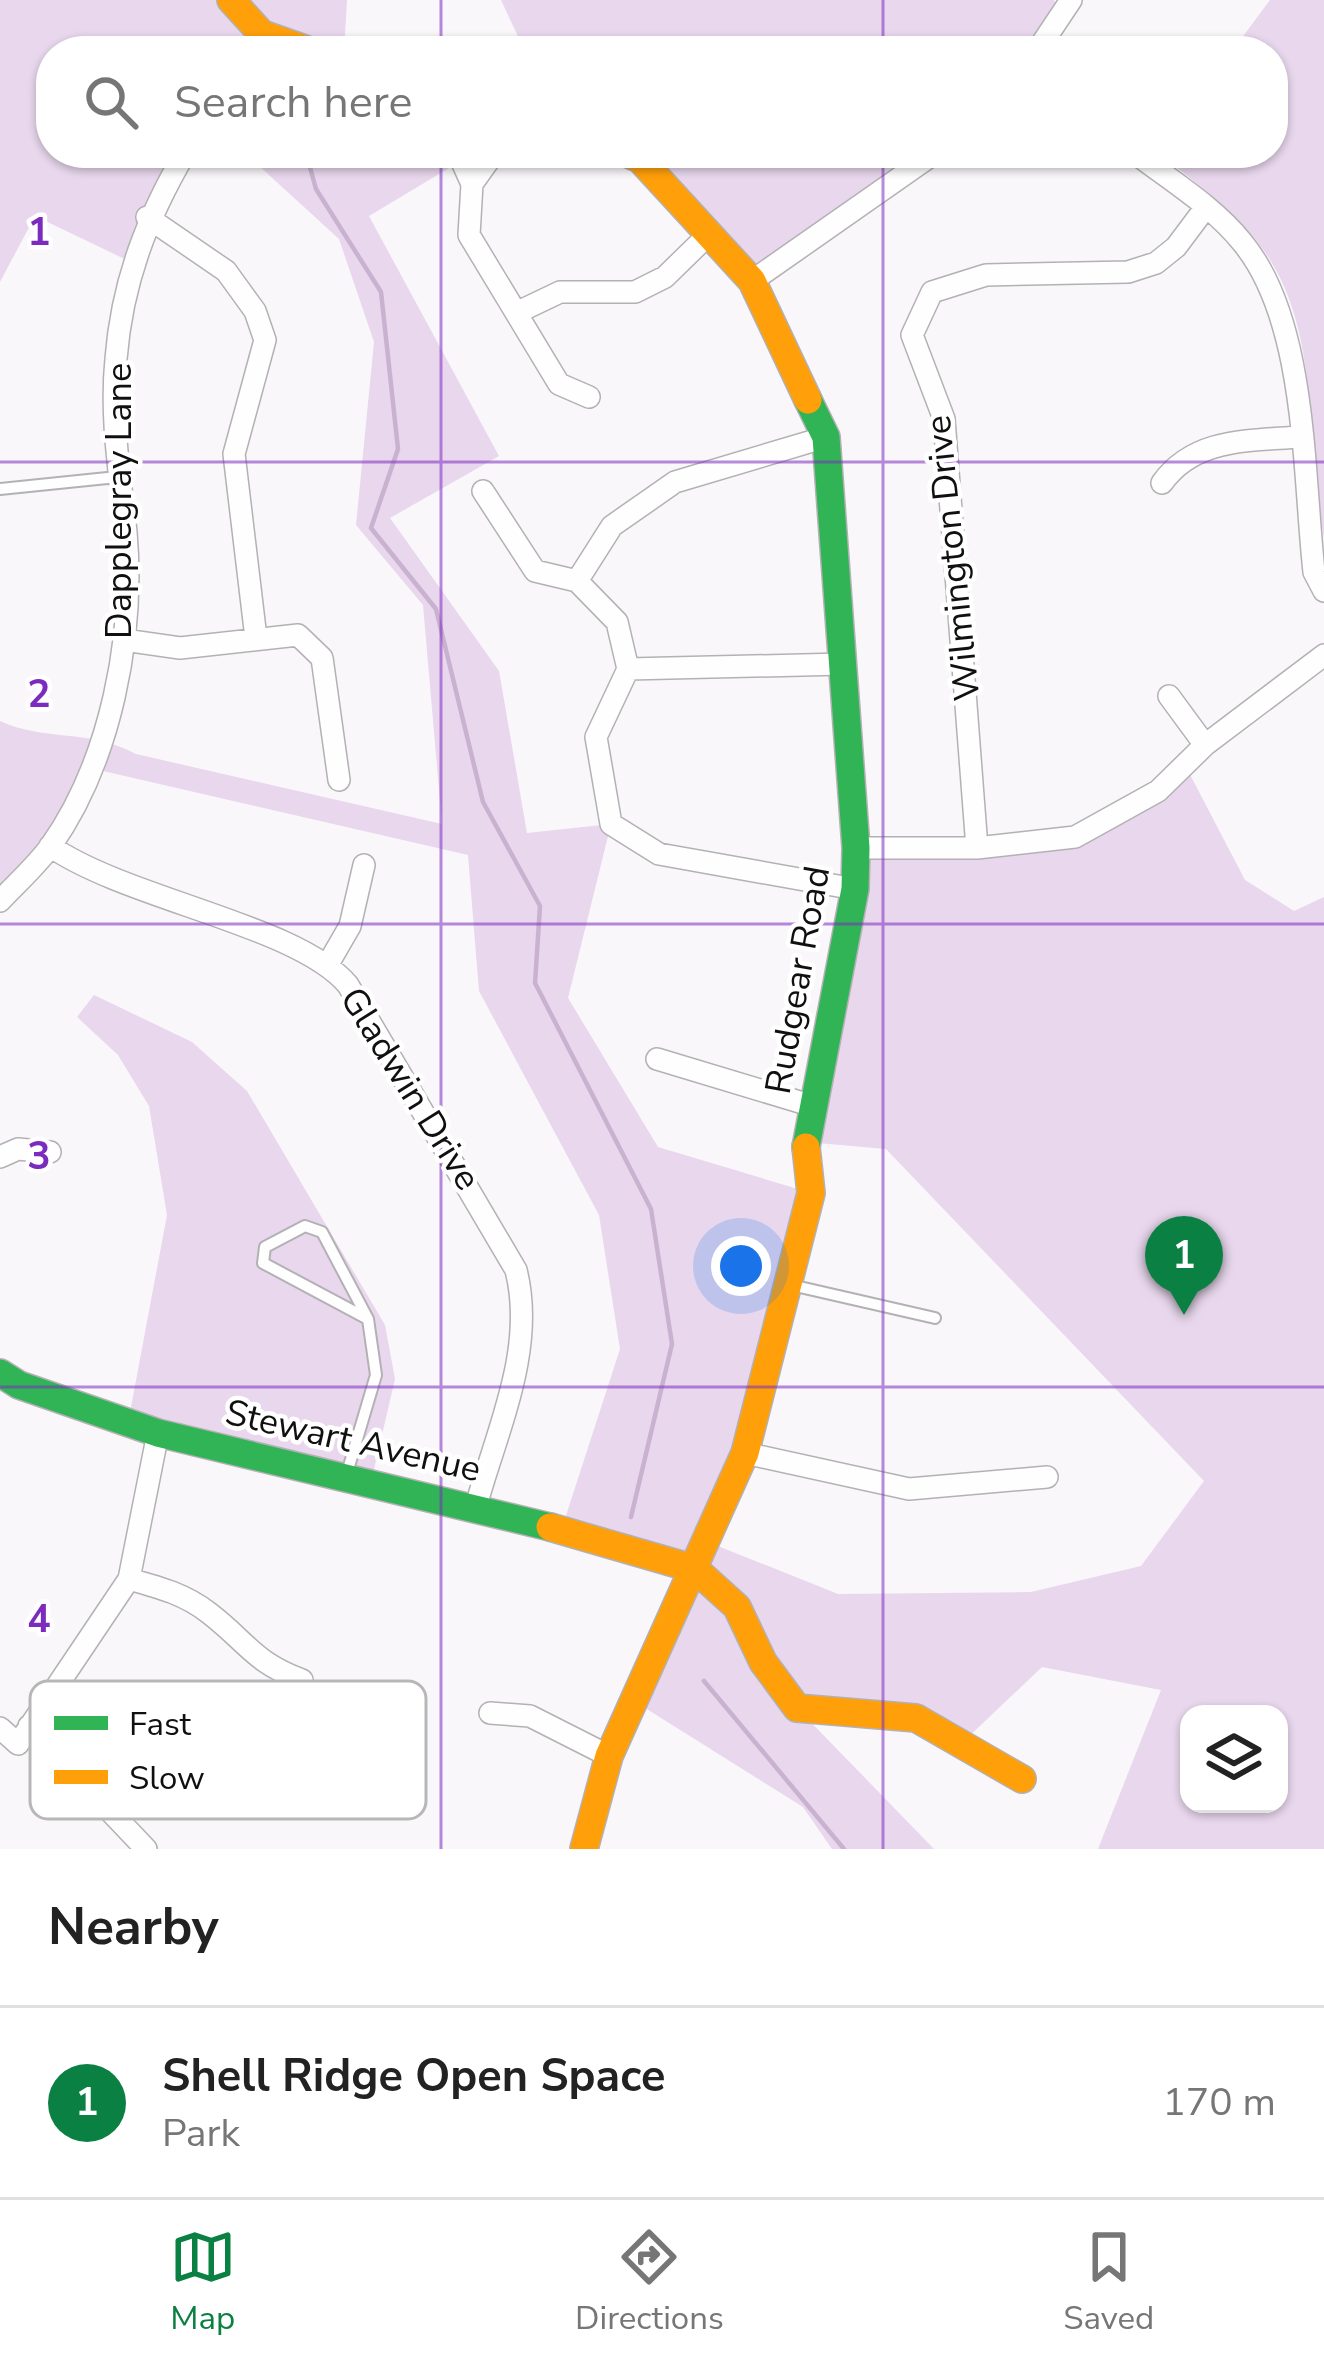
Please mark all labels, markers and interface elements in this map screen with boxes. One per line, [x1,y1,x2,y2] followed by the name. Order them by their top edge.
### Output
[36,36,1288,168] search box
[78,69,144,135] icon: search
[174,72,413,133] text: Search here
[27,206,51,259] text: 1
[95,363,144,639] street label: Dapplegray Lane
[914,413,992,703] street label: Wilmington Drive
[27,668,51,721] text: 2
[754,862,842,1098] street label: Rudgear Road
[328,978,492,1200] street label: Gladwin Drive
[27,1130,51,1183] text: 3
[1145,1216,1223,1315] pin: 1
[711,1236,771,1296] your location
[221,1388,485,1494] street label: Stewart Avenue
[27,1593,51,1646] text: 4
[30,1681,426,1819] legend
[129,1702,192,1747] text: Fast
[1180,1705,1288,1813] map controls
[1180,1705,1288,1813] button: layers
[129,1756,205,1801] text: Slow
[48,1892,219,1962] text: Nearby
[162,2046,665,2107] text: Shell Ridge Open Space
[75,2076,99,2129] text: 1
[1162,2076,1276,2129] text: 170 m
[162,2107,240,2160] text: Park
[170,2224,236,2341] tab: Map
[575,2224,724,2341] tab: Directions
[1063,2224,1154,2341] tab: Saved

